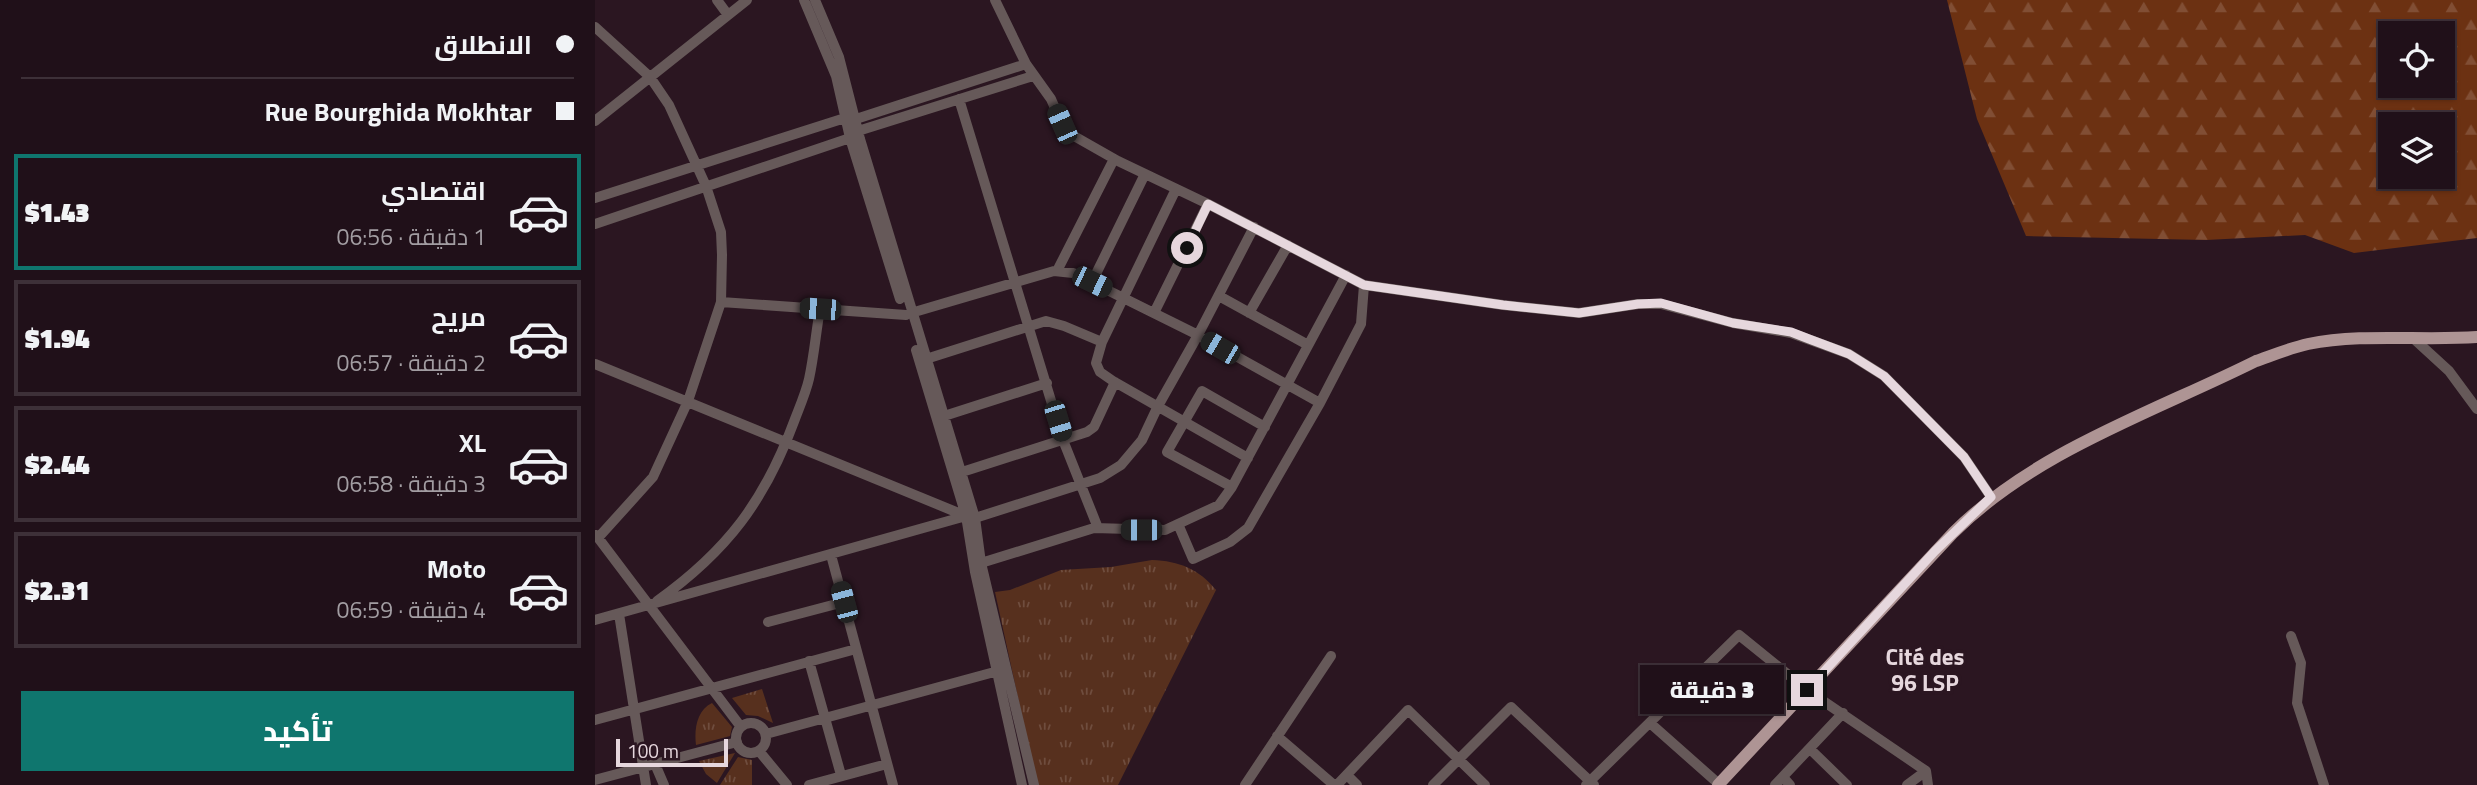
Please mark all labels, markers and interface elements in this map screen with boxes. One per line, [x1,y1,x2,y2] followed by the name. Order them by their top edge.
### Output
[2378,21,2455,189] map controls
[2378,21,2455,98] button: locate
[434,25,532,64] text: الانطلاق
[264,92,532,131] text: Rue Bourghida Mokhtar
[1044,101,1081,147] car
[2378,112,2455,189] button: layers
[381,171,486,210] text: اقتصادي
[507,181,570,244] icon: car
[25,193,90,232] text: $1.43
[337,219,486,254] text: 1 دقيقة · 06:56
[1171,232,1203,264] route start
[1069,263,1116,301] car
[431,297,486,336] text: مريح
[799,297,842,321] car
[507,307,570,370] icon: car
[25,319,90,358] text: $1.94
[1197,328,1244,368] car
[337,345,486,380] text: 2 دقيقة · 06:57
[1042,398,1075,444] car
[459,423,486,462] text: XL
[507,433,570,496] icon: car
[25,445,90,484] text: $2.44
[337,466,486,501] text: 3 دقيقة · 06:58
[1121,520,1163,541] car
[427,549,486,588] text: Moto
[507,559,570,622] icon: car
[25,571,90,610] text: $2.31
[829,579,860,625] car
[337,592,486,627] text: 4 دقيقة · 06:59
[1886,639,1965,700] district label: Cité des 96 LSP
[1639,666,1783,714] callout: 3 دقيقة
[1670,672,1754,707] text: 3 دقيقة
[1791,674,1823,706] route end
[21,691,574,771] button: تأكيد
[616,736,728,768] scale bar
[627,736,679,765] text: 100 m

